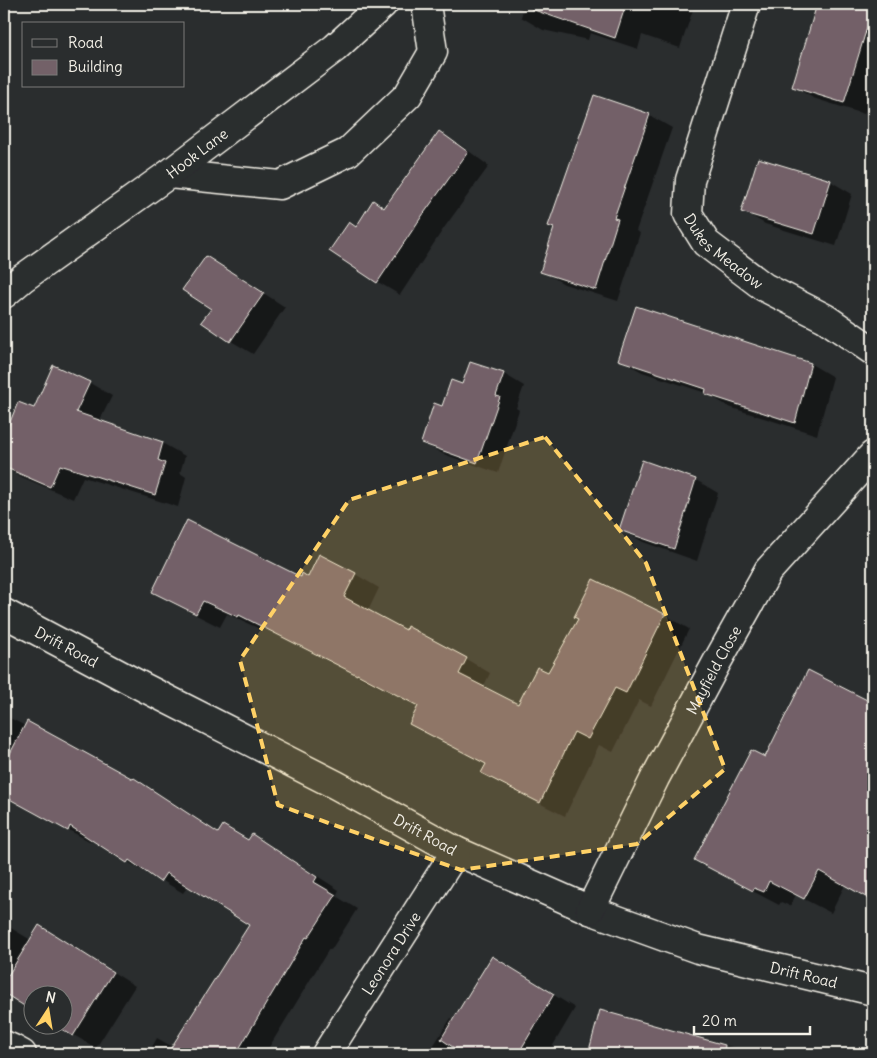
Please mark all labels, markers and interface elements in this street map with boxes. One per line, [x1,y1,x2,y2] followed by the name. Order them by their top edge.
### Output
[22,22,185,88] legend
[68,33,103,52] text: Road
[68,57,123,76] text: Building
[162,123,231,182] street label: Hook Lane
[680,210,767,293] street label: Dukes Meadow
[32,622,102,671] street label: Drift Road
[681,622,745,717] street label: Mayfield Close
[391,809,460,859] street label: Drift Road
[357,908,424,998] street label: Leonora Drive
[768,957,840,992] street label: Drift Road
[22,986,72,1036] north arrow
[44,987,57,1007] text: N
[694,1003,811,1035] scale bar
[702,1011,737,1030] text: 20 m

